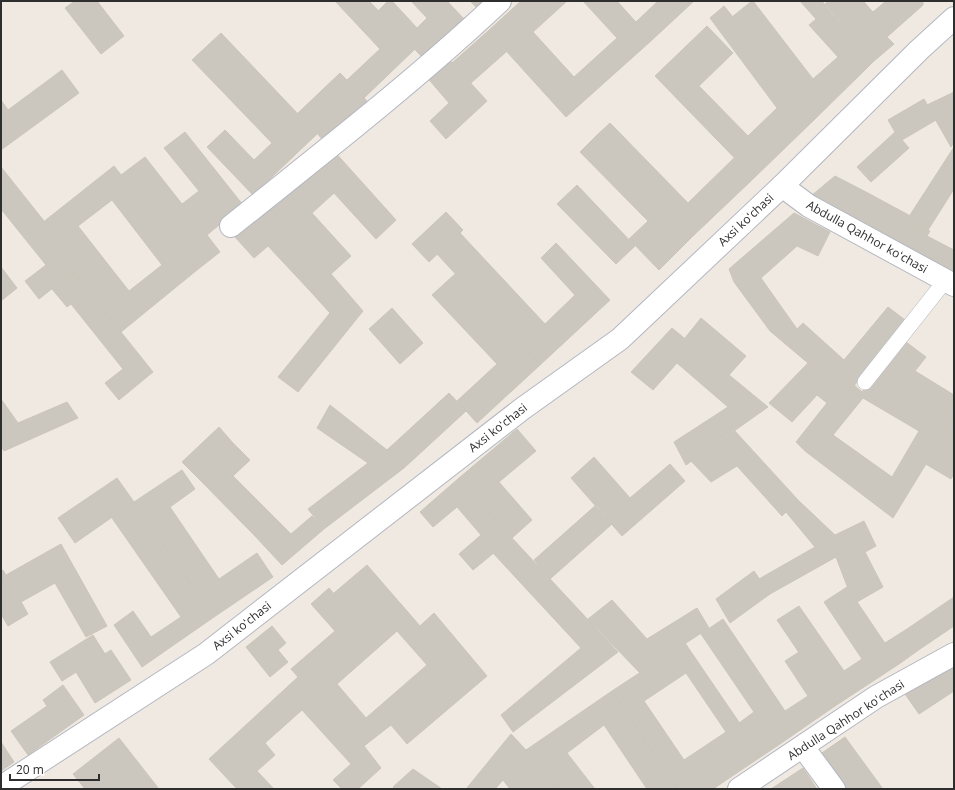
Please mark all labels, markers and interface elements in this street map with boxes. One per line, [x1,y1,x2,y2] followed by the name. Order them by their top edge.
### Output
[714,189,777,250] street label: Axsi koʻchasi
[804,196,931,277] street label: Abdulla Qahhor koʻchasi
[465,399,531,456] street label: Axsi koʻchasi
[209,597,275,654] street label: Axsi koʻchasi
[784,675,907,764] street label: Abdulla Qahhor koʻchasi
[10,756,99,782] scale bar
[16,761,44,778] text: 20 m

